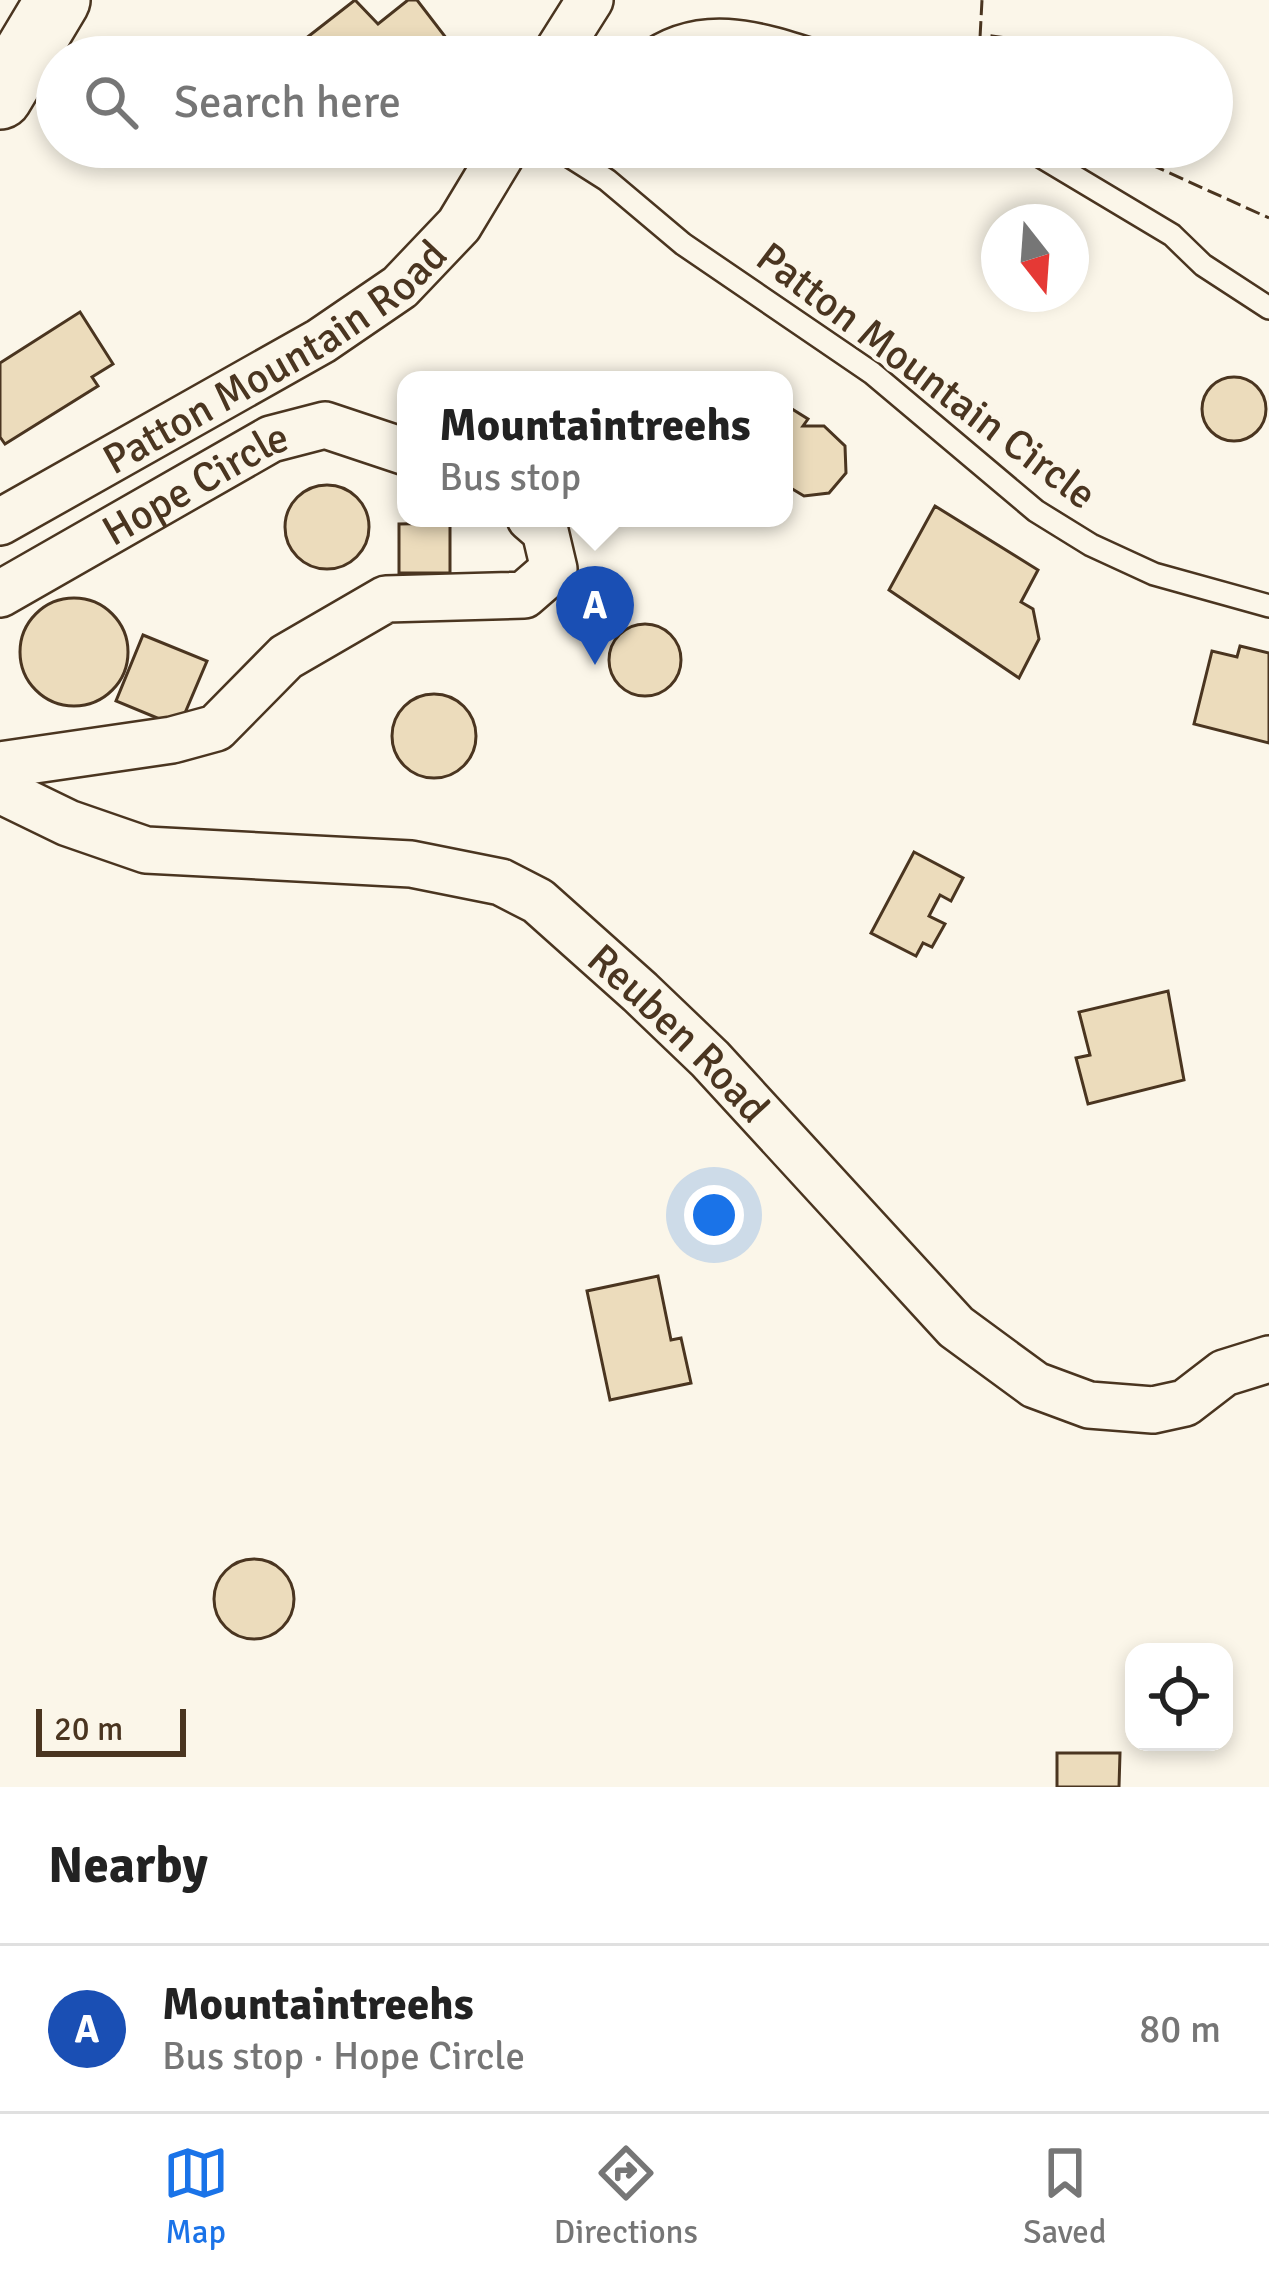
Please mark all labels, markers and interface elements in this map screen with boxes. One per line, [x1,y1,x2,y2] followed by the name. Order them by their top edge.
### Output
[36,36,1233,168] search box
[78,69,144,135] icon: search
[174,75,401,130] text: Search here
[981,204,1089,312] north arrow
[94,230,458,486] street label: Patton Mountain Road
[746,232,1106,521] street label: Patton Mountain Circle
[397,371,793,527] popup
[439,398,751,453] text: Mountaintreehs
[94,412,294,557] street label: Hope Circle
[439,453,581,501] text: Bus stop
[556,566,634,665] pin: A
[577,934,779,1134] street label: Reuben Road
[684,1185,744,1245] your location
[1125,1643,1233,1751] map controls
[1125,1643,1233,1751] button: locate
[36,1703,186,1756] scale bar
[54,1709,123,1750] text: 20 m
[48,1834,208,1897] text: Nearby
[162,1977,474,2032] text: Mountaintreehs
[75,2005,99,2053] text: A
[1139,2005,1221,2053] text: 80 m
[162,2032,525,2080] text: Bus stop · Hope Circle
[163,2140,229,2253] tab: Map
[554,2140,698,2253] tab: Directions
[1023,2140,1106,2253] tab: Saved

